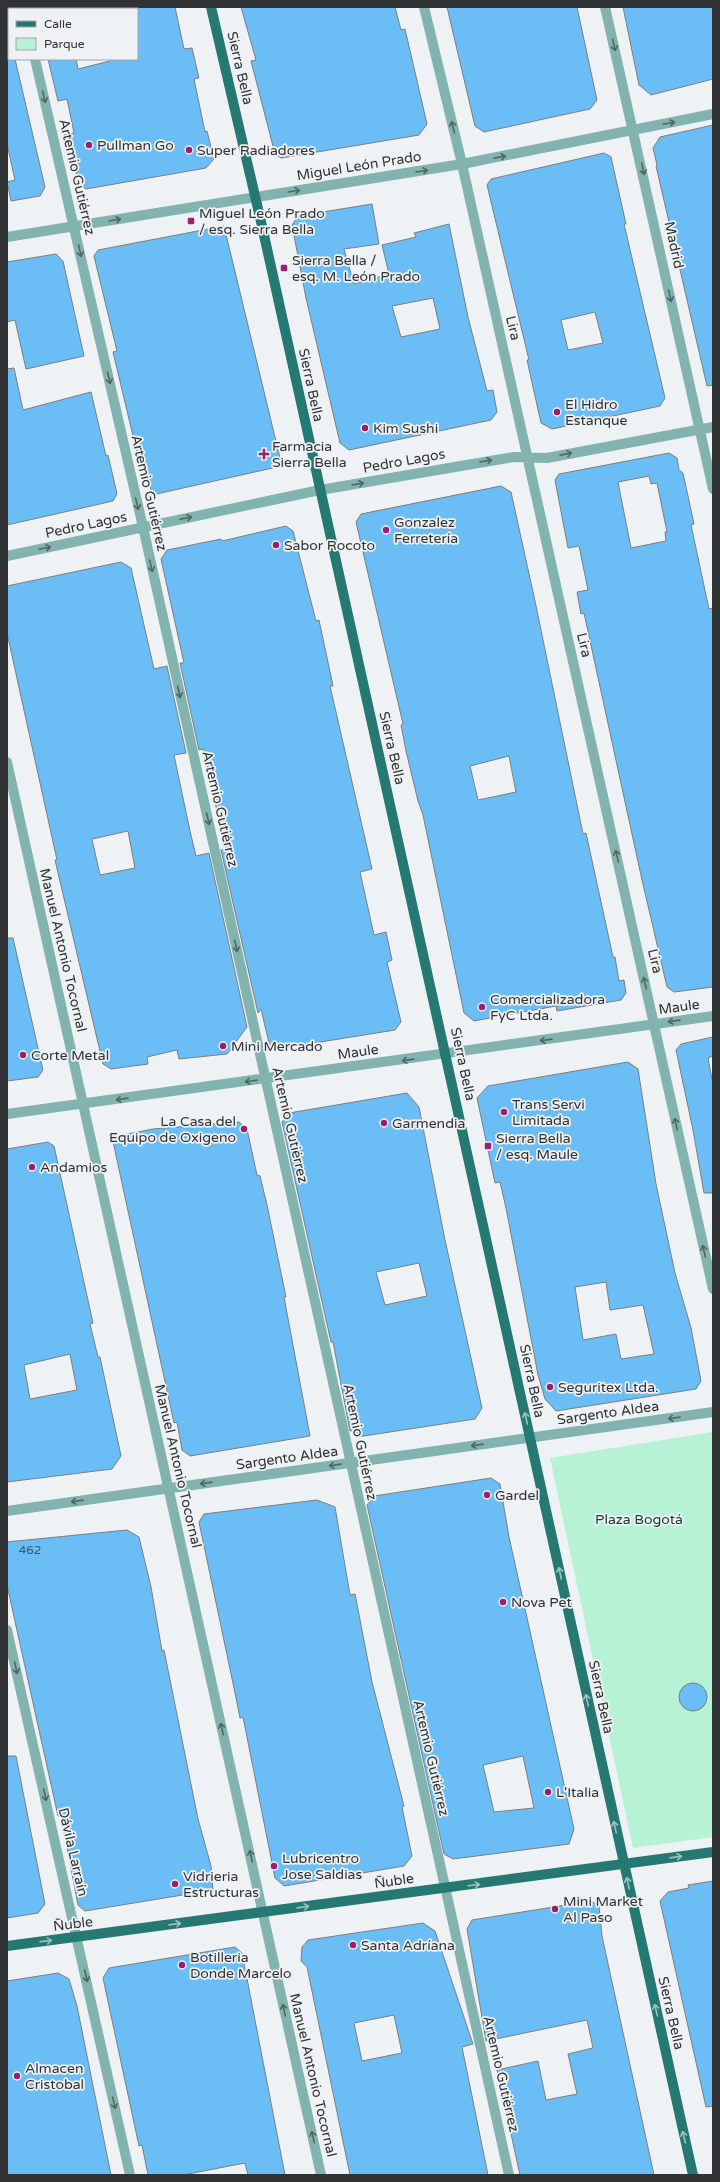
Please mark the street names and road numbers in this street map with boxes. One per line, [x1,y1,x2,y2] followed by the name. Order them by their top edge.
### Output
[223,30,257,106] street label: Sierra Bella
[55,117,99,237] street label: Artemio Gutiérrez
[296,148,422,184] street label: Miguel León Prado
[661,220,687,270] street label: Madrid
[502,314,524,342] street label: Lira
[295,347,327,423] street label: Sierra Bella
[127,433,171,553] street label: Artemio Gutiérrez
[362,445,447,477] street label: Pedro Lagos
[44,508,129,542] street label: Pedro Lagos
[573,631,595,659] street label: Lira
[375,710,409,786] street label: Sierra Bella
[198,749,242,869] street label: Artemio Gutiérrez
[36,867,90,1033] street label: Manuel Antonio Tocornal
[644,947,666,975] street label: Lira
[657,996,701,1018] street label: Maule
[447,1026,479,1102] street label: Sierra Bella
[336,1041,380,1063] street label: Maule
[268,1065,312,1185] street label: Artemio Gutiérrez
[516,1343,548,1419] street label: Sierra Bella
[339,1382,381,1502] street label: Artemio Gutiérrez
[151,1383,205,1549] street label: Manuel Antonio Tocornal
[556,1397,660,1429] street label: Sargento Aldea
[235,1442,339,1474] street label: Sargento Aldea
[585,1659,617,1735] street label: Sierra Bella
[409,1698,453,1818] street label: Artemio Gutiérrez
[55,1806,91,1898] street label: Dávila Larraín
[373,1870,415,1892] street label: Ñuble
[52,1913,94,1935] street label: Ñuble
[654,1975,688,2051] street label: Sierra Bella
[286,1992,340,2158] street label: Manuel Antonio Tocornal
[479,2014,523,2134] street label: Artemio Gutiérrez

